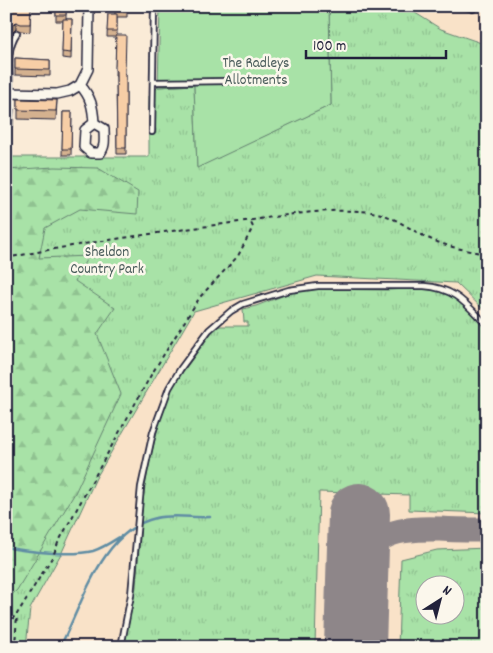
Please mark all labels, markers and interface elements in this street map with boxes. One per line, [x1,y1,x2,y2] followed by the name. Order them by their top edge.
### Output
[306,28,446,60] scale bar
[313,36,346,58] text: 100 m
[223,53,289,92] park label: The Radleys Allotments
[70,242,144,281] park label: Sheldon Country Park
[416,576,466,626] north arrow
[438,581,455,601] text: N

